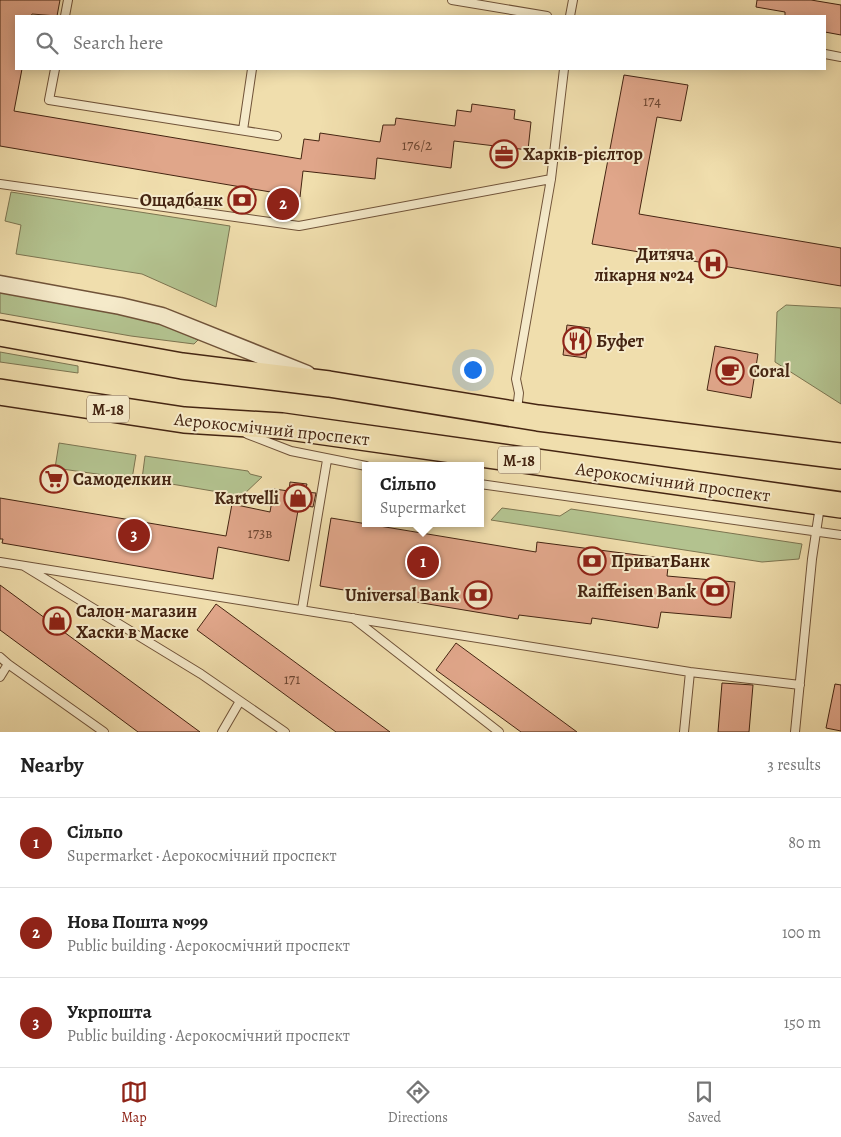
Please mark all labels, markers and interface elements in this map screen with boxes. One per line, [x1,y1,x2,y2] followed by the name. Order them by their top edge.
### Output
[15,15,826,70] search box
[33,29,61,57] icon: search
[73,30,163,56] text: Search here
[643,91,661,111] house number: 174
[402,135,432,155] house number: 176/2
[489,139,519,169] office icon: Харків-рієлтор
[523,142,643,166] place label: Харків-рієлтор
[227,185,257,215] bank icon: Ощадбанк
[267,185,299,223] pin: 2
[140,188,223,212] place label: Ощадбанк
[593,242,695,287] place label: Дитяча лікарня №24
[698,249,728,279] hospital icon: Дитяча лікарня №24
[562,326,592,356] restaurant icon: Буфет
[596,329,644,353] place label: Буфет
[715,356,745,386] cafe icon: Coral
[460,357,486,383] your location
[749,359,790,383] place label: Coral
[87,396,129,422] road number: М-18
[172,407,371,451] street label: Аерокосмічний проспект
[498,446,540,474] road number: М-18
[573,456,772,508] street label: Аерокосмічний проспект
[362,462,484,527] popup
[39,464,69,494] supermarket icon: Самоделкин
[73,467,172,491] place label: Самоделкин
[380,471,436,497] text: Сільпо
[283,483,313,513] shop icon: Kartvelli
[214,486,279,510] place label: Kartvelli
[380,497,466,519] text: Supermarket
[118,516,150,554] pin: 3
[248,523,272,543] house number: 173в
[407,543,439,581] pin: 1
[577,546,607,576] bank icon: ПриватБанк
[611,549,710,573] place label: ПриватБанк
[700,576,730,606] bank icon: Raiffeisen Bank
[577,579,697,603] place label: Raiffeisen Bank
[463,580,493,610] bank icon: Universal Bank
[345,583,460,607] place label: Universal Bank
[76,599,197,644] place label: Салон-магазин Хаски в Маске
[42,606,72,636] shop icon: Салон-магазин Хаски в Маске
[284,669,300,689] house number: 171
[20,751,83,779] text: Nearby
[767,754,821,776] text: 3 results
[67,819,123,845] text: Сільпо
[33,832,39,854] text: 1
[788,832,821,854] text: 80 m
[67,845,337,867] text: Supermarket · Аерокосмічний проспект
[67,909,208,935] text: Нова Пошта №99
[32,922,40,944] text: 2
[782,922,821,944] text: 100 m
[67,935,350,957] text: Public building · Аерокосмічний проспект
[67,999,152,1025] text: Укрпошта
[33,1012,39,1034] text: 3
[784,1012,821,1034] text: 150 m
[67,1025,350,1047] text: Public building · Аерокосмічний проспект
[120,1078,148,1127] tab: Map
[388,1078,448,1127] tab: Directions
[688,1078,721,1127] tab: Saved

